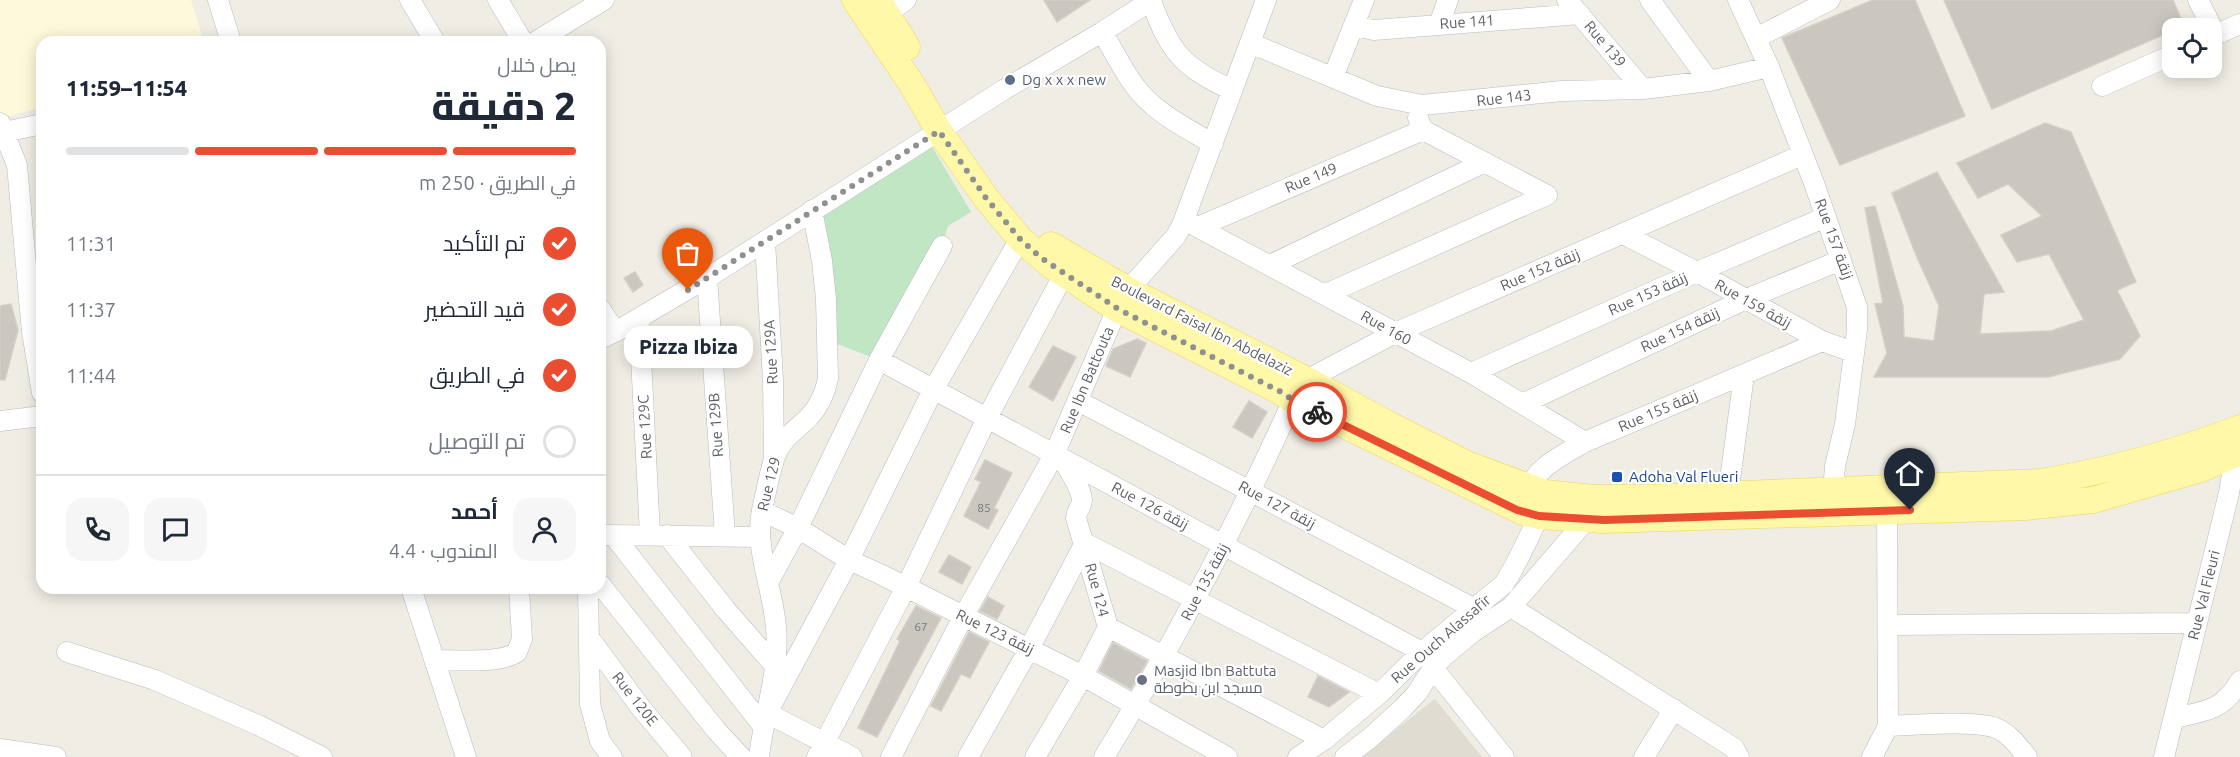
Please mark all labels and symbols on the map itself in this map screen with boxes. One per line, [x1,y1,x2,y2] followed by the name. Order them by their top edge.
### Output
[1439,11,1495,32] street label: Rue 141
[1581,17,1630,70] street label: Rue 139
[1022,71,1107,88] place label: Dg x x x new
[1003,73,1017,87] marker: Dg x x x new
[1476,86,1532,109] street label: Rue 143
[1282,159,1339,196] street label: Rue 149
[1811,196,1857,282] street label: Rue 157 زنقة
[662,228,713,290] pin
[1498,245,1582,295] street label: Rue 152 زنقة
[1606,269,1690,319] street label: Rue 153 زنقة
[1109,272,1296,379] street label: Boulevard Faisal Ibn Abdelaziz
[1712,276,1794,332] street label: Rue 159 زنقة
[1638,304,1722,356] street label: Rue 154 زنقة
[1358,307,1414,348] street label: Rue 160
[760,319,781,385] street label: Rue 129A
[1056,324,1117,436] street label: Rue Ibn Battouta
[624,326,752,368] callout: Pizza Ibiza
[1287,382,1347,442] courier
[1616,386,1700,436] street label: Rue 155 زنقة
[705,392,726,458] street label: Rue 129B
[634,395,655,460] street label: Rue 129C
[1884,448,1935,510] pin
[754,455,783,513] street label: Rue 129
[1629,468,1738,485] place label: Adoha Val Flueri
[1610,470,1624,484] marker: Adoha Val Flueri
[1235,477,1319,533] street label: Rue 127 زنقة
[1108,478,1192,534] street label: Rue 126 زنقة
[977,501,991,514] house number: 85
[1177,540,1233,624] street label: Rue 135 زنقة
[2184,548,2223,642] street label: Rue Val Fleuri
[1082,561,1113,619] street label: Rue 124
[1388,591,1494,686] street label: Rue Ouch Alassafir
[953,605,1037,659] street label: Rue 123 زنقة
[914,620,928,633] house number: 67
[1154,662,1277,698] place label: Masjid Ibn Battuta مسجد ابن بطوطة
[609,668,662,729] street label: Rue 120E
[1135,673,1149,687] marker: Masjid Ibn Battuta مسجد ابن بطوطة

